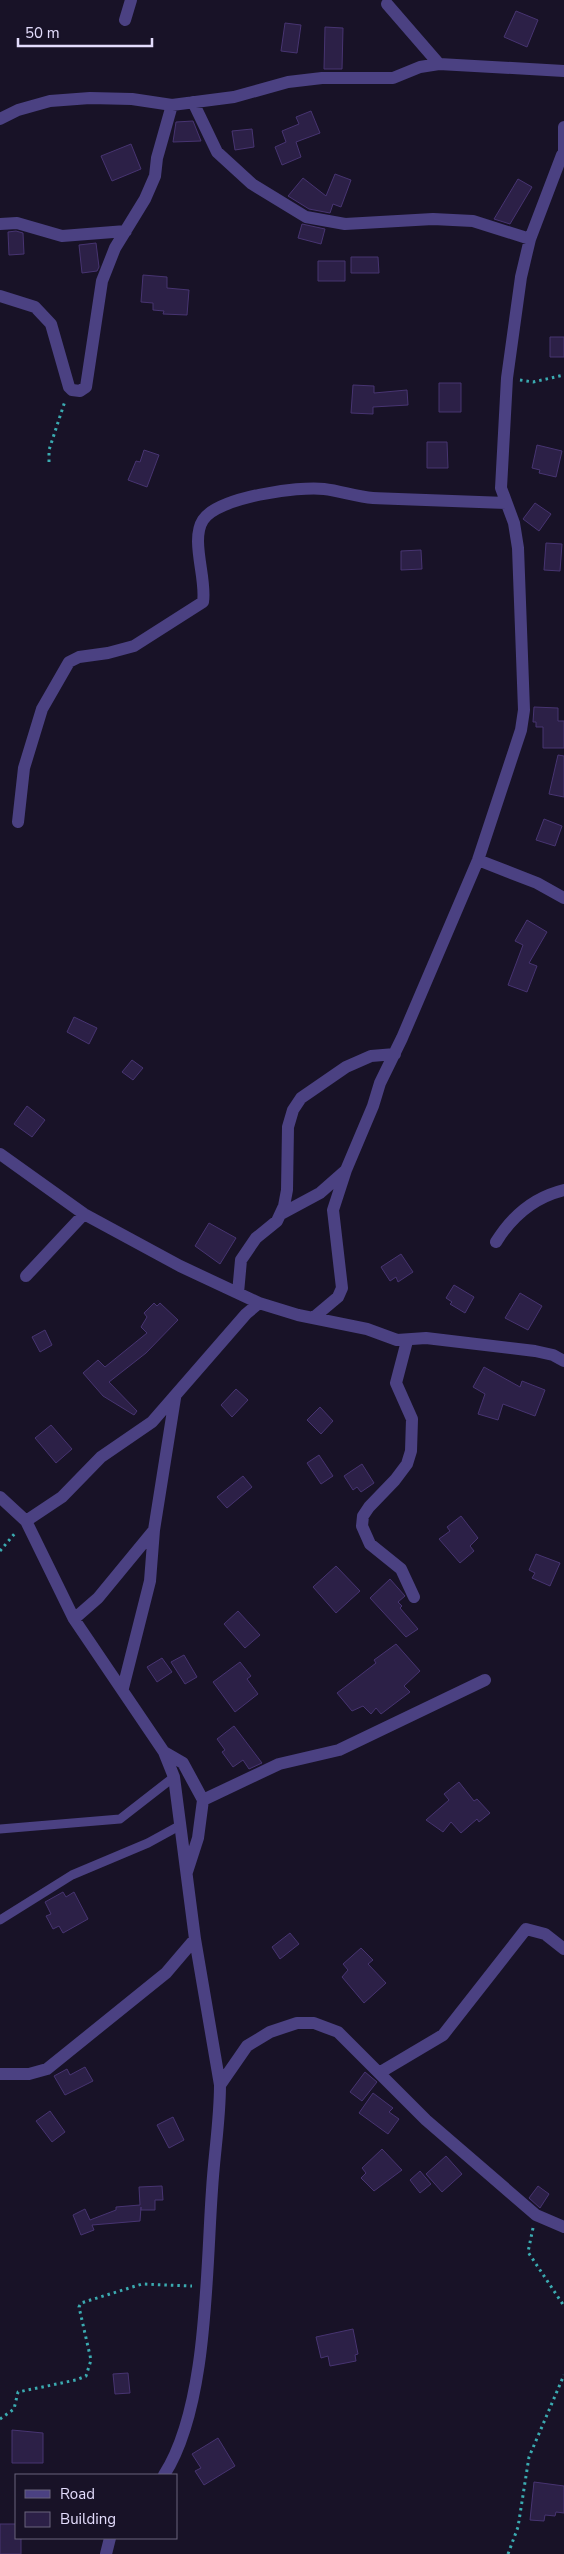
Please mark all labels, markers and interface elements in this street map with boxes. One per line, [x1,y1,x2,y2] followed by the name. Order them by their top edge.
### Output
[18,15,151,47] scale bar
[25,23,60,43] text: 50 m
[15,2474,178,2539] legend
[60,2484,95,2504] text: Road
[60,2509,116,2529] text: Building

